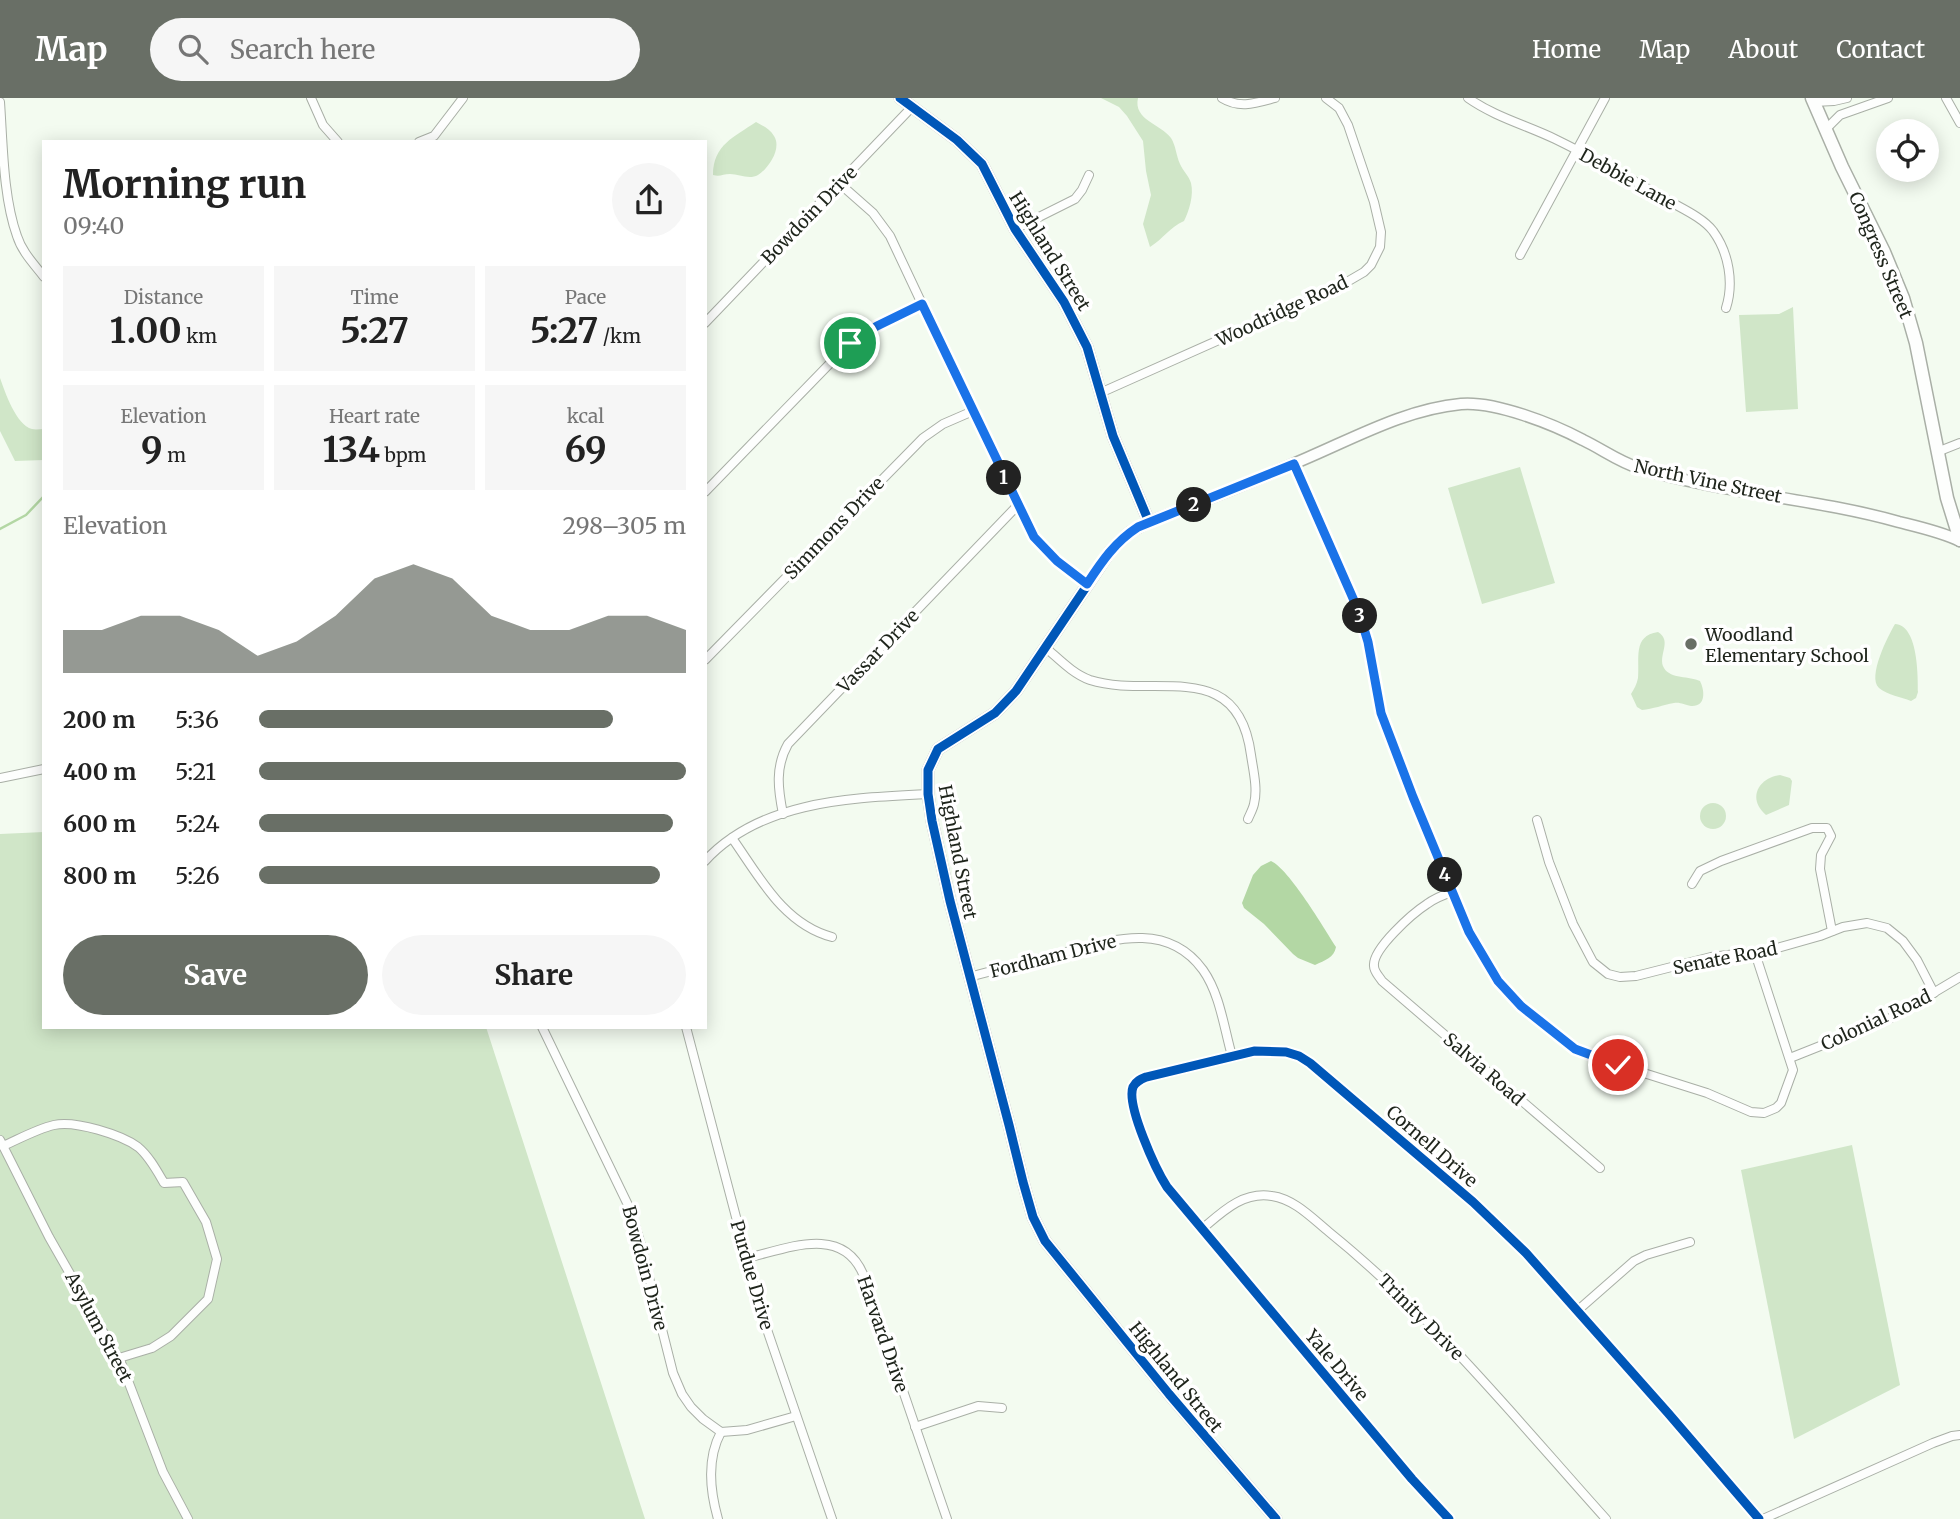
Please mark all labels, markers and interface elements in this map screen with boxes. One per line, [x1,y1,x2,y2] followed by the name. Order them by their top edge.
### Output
[150,18,640,81] search box
[35,29,108,70] text: Map
[174,30,212,68] icon: search
[230,33,375,66] text: Search here
[1532,34,1601,65] text: Home
[1639,34,1690,65] text: Map
[1728,34,1798,65] text: About
[1836,34,1925,65] text: Contact
[1876,119,1939,182] map controls
[1876,119,1939,182] button: locate
[1576,143,1680,215] street label: Debbie Lane
[63,161,306,208] text: Morning run
[756,161,862,269] street label: Bowdoin Drive
[612,163,686,237] button: share
[1004,187,1096,315] street label: Highland Street
[1844,188,1918,322] street label: Congress Street
[63,211,124,240] text: 09:40
[1212,270,1352,352] street label: Woodridge Road
[124,285,203,309] text: Distance
[350,285,399,309] text: Time
[565,285,606,309] text: Pace
[110,309,182,353] text: 1.00
[340,309,409,353] text: 5:27
[530,309,598,353] text: 5:27
[820,313,880,373] pin
[182,324,217,348] text: km
[598,324,641,348] text: /km
[831,324,869,362] icon: arrive
[120,404,207,428] text: Elevation
[329,404,420,428] text: Heart rate
[567,404,604,428] text: kcal
[141,428,163,472] text: 9
[323,428,380,472] text: 134
[564,428,607,472] text: 69
[163,443,186,467] text: m
[380,443,426,467] text: bpm
[1632,454,1784,508] street label: North Vine Street
[986,460,1021,496] pin: 1
[999,465,1008,489] text: 1
[779,472,889,584] street label: Simmons Drive
[1176,488,1212,522] pin: 2
[1188,492,1199,516] text: 2
[63,511,167,540] text: Elevation
[563,511,686,540] text: 298–305 m
[1342,598,1378,634] pin: 3
[1354,603,1365,627] text: 3
[832,604,924,698] street label: Vassar Drive
[1704,623,1869,667] place label: Woodland Elementary School
[1683,636,1699,652] marker: Woodland Elementary School
[63,705,135,734] text: 200 m
[175,705,219,734] text: 5:36
[63,757,137,786] text: 400 m
[175,757,216,786] text: 5:21
[934,783,982,921] street label: Highland Street
[63,809,136,838] text: 600 m
[175,809,220,838] text: 5:24
[1428,858,1462,892] pin: 4
[63,861,136,890] text: 800 m
[175,861,220,890] text: 5:26
[1438,862,1451,886] text: 4
[987,929,1119,983] street label: Fordham Drive
[63,935,368,1015] button: Save
[382,935,686,1015] button: Share
[1671,937,1779,979] street label: Senate Road
[1817,984,1935,1056] street label: Colonial Road
[1439,1028,1529,1111] street label: Salvia Road
[1588,1035,1648,1095] pin
[1599,1046,1637,1084] icon: check
[1382,1100,1482,1192] street label: Cornell Drive
[617,1203,673,1333] street label: Bowdoin Drive
[725,1218,779,1332] street label: Purdue Drive
[60,1267,138,1386] street label: Asylum Street
[1373,1269,1469,1365] street label: Trinity Drive
[852,1273,914,1395] street label: Harvard Drive
[1124,1317,1228,1437] street label: Highland Street
[1300,1324,1373,1405] street label: Yale Drive

